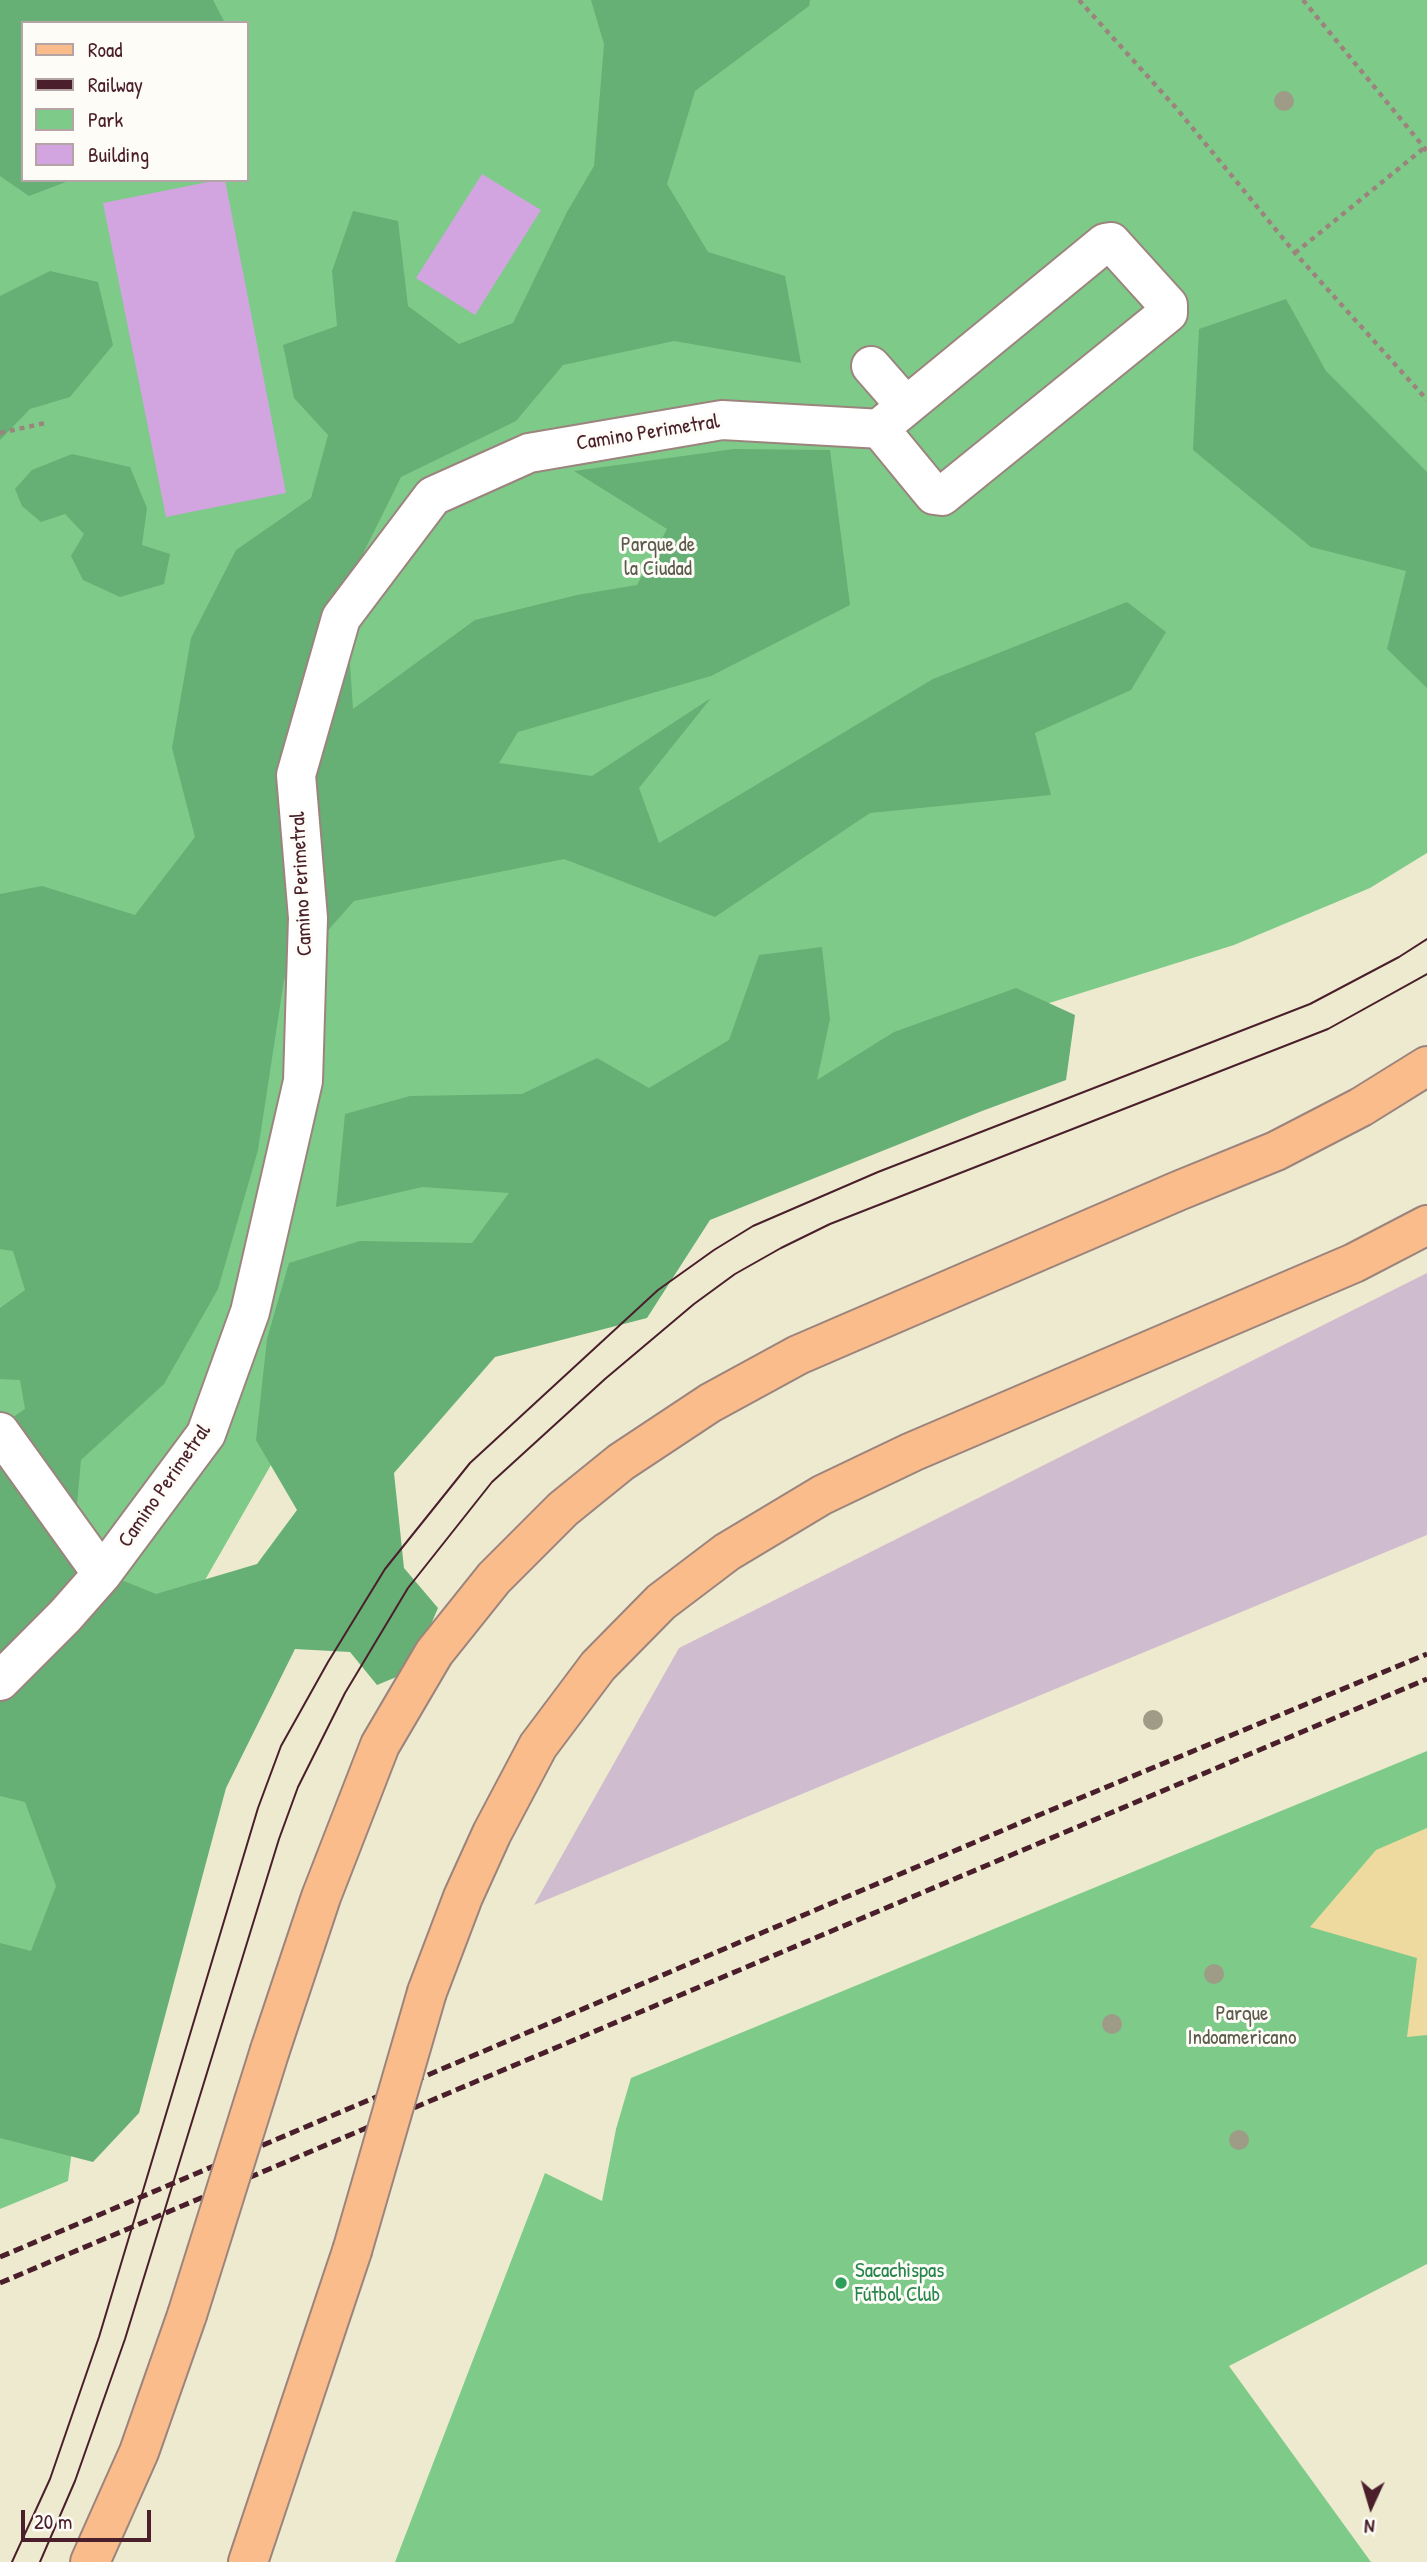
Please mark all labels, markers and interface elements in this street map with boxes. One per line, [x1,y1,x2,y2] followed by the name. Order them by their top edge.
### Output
[21,21,248,182] legend
[88,35,122,64] text: Road
[88,70,143,99] text: Railway
[88,105,123,134] text: Park
[88,140,149,169] text: Building
[575,409,721,457] street label: Camino Perimetral
[621,532,695,582] park label: Parque de la Ciudad
[286,811,318,957] street label: Camino Perimetral
[113,1420,217,1552] street label: Camino Perimetral
[1187,2001,1297,2051] park label: Parque Indoamericano
[855,2258,944,2308] place label: Sacachispas Fútbol Club
[833,2275,849,2291] marker: Sacachispas Fútbol Club
[1336,2471,1406,2541] north arrow
[24,2496,154,2540] scale bar
[34,2507,72,2536] text: 20 m
[1364,2514,1375,2540] text: N

